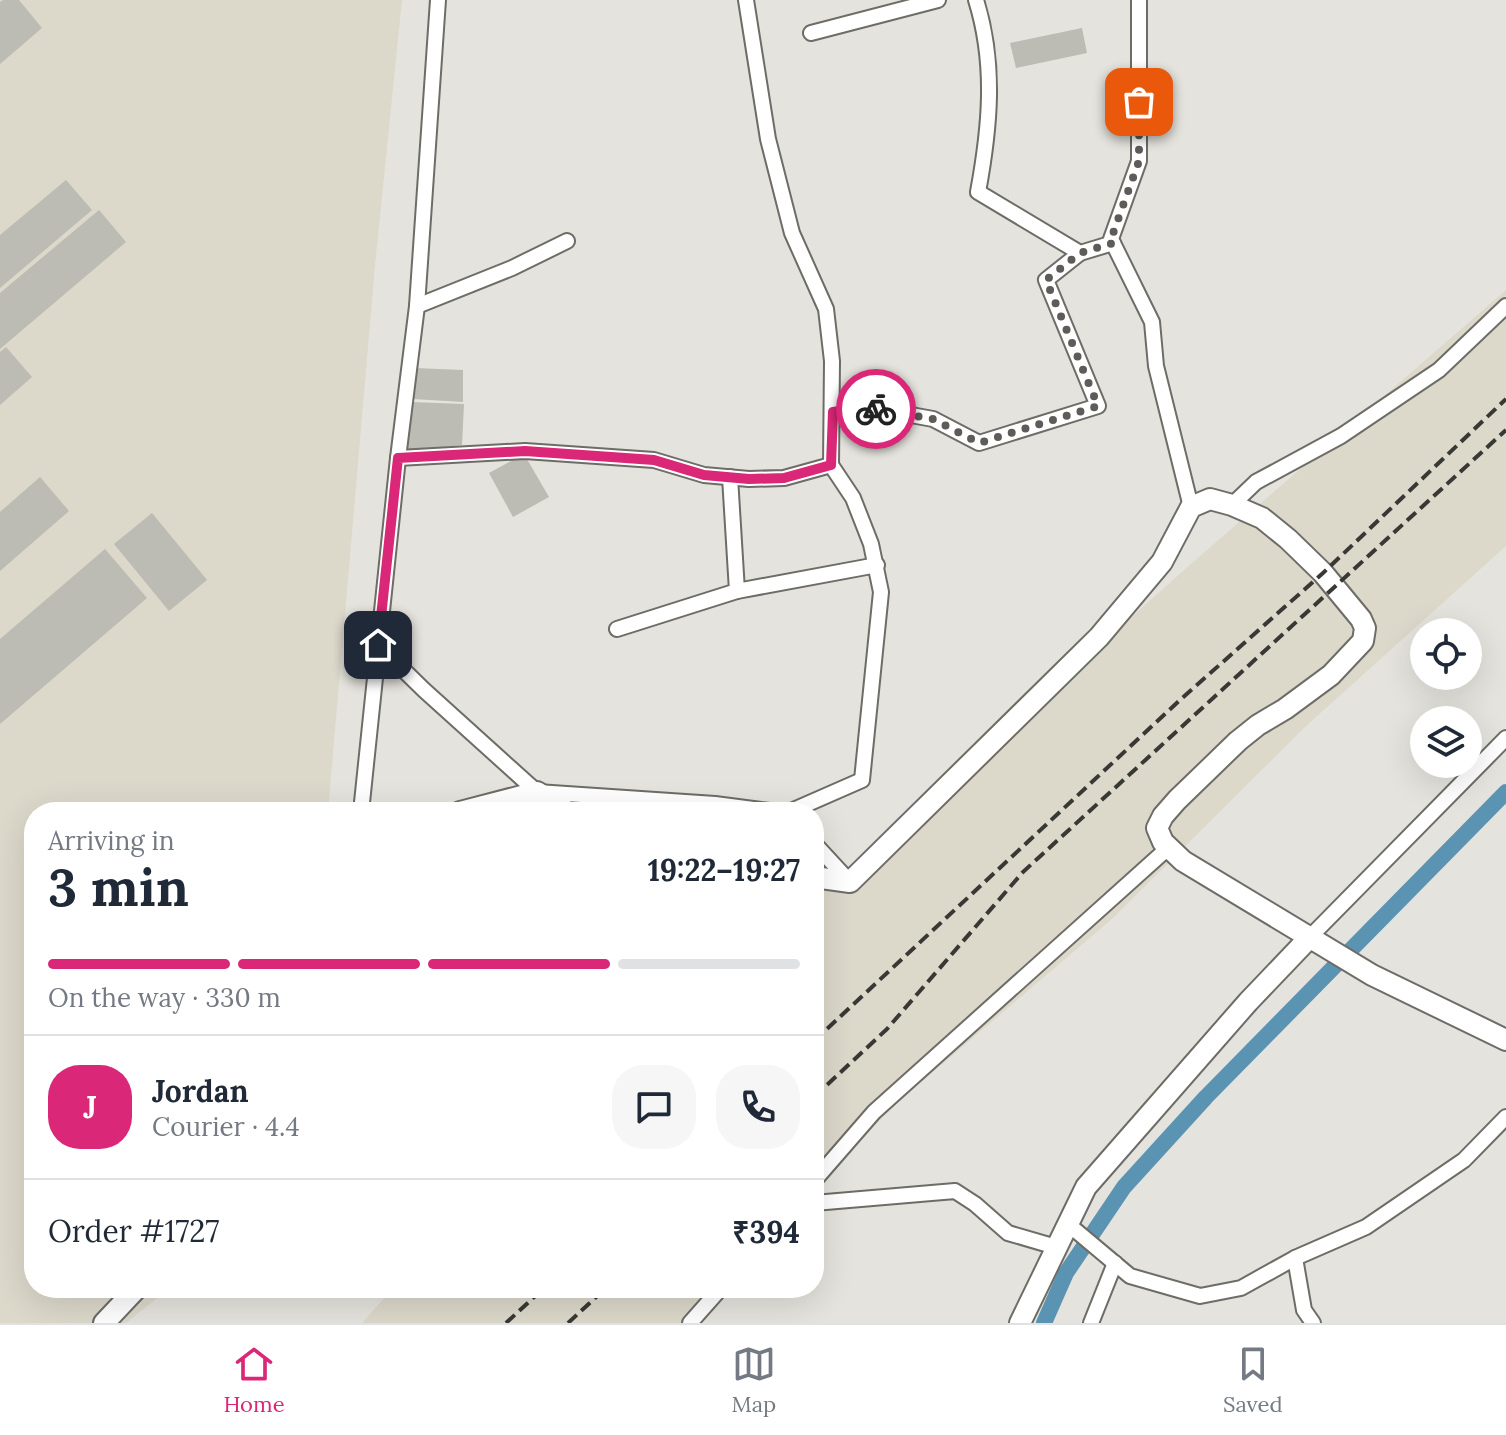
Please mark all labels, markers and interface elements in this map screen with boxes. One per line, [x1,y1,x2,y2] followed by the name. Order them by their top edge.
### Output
[1105,68,1173,136] pin
[1117,80,1161,124] icon: bag
[836,369,916,449] courier
[854,387,898,431] icon: bike
[344,611,412,679] pin
[1410,618,1482,778] map controls
[1410,618,1482,690] button: locate
[356,623,400,667] icon: home
[1410,706,1482,778] button: layers
[48,824,175,857] text: Arriving in
[648,851,800,889] text: 19:22–19:27
[48,854,189,920] text: 3 min
[48,981,281,1014] text: On the way · 330 m
[612,1065,696,1149] button: chat
[716,1065,800,1149] button: phone
[152,1072,249,1110] text: Jordan
[83,1088,97,1126] text: J
[152,1110,300,1143] text: Courier · 4.4
[48,1212,219,1250] text: Order #1727
[732,1213,800,1251] text: ₹394
[223,1342,285,1418] tab: Home
[731,1342,776,1418] tab: Map
[1223,1342,1283,1418] tab: Saved

